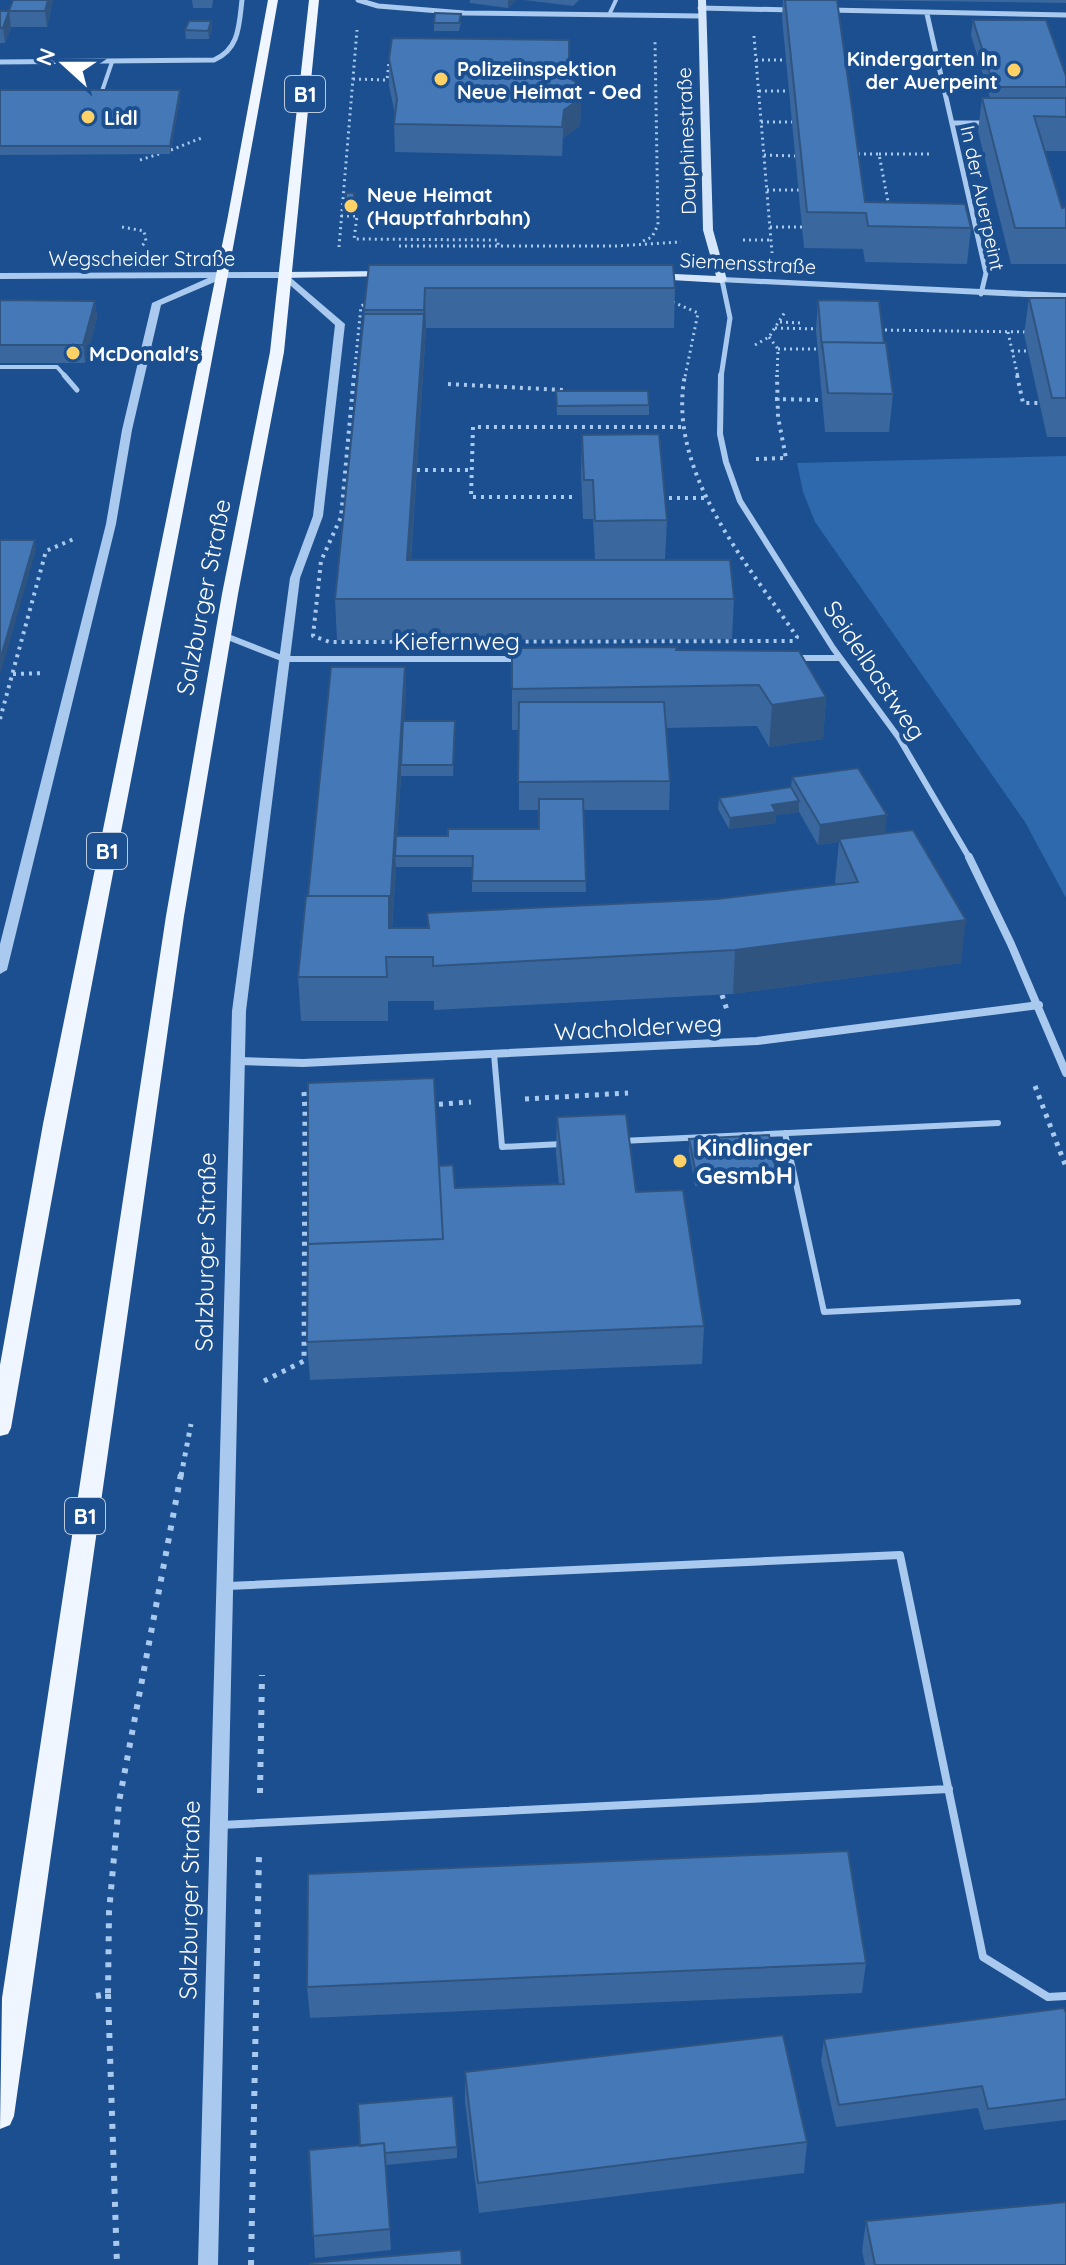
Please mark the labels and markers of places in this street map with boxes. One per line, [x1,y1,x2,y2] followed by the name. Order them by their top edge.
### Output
[847,46,998,94] place label: Kindergarten In der Auerpeint
[457,56,642,104] place label: Polizeiinspektion Neue Heimat - Oed
[1005,61,1023,79] marker: Kindergarten In der Auerpeint
[432,70,450,88] marker: Polizeiinspektion Neue Heimat - Oed
[104,105,138,130] place label: Lidl
[79,108,97,126] marker: Lidl
[367,182,530,230] place label: Neue Heimat (Hauptfahrbahn)
[342,197,360,215] marker: Neue Heimat (Hauptfahrbahn)
[89,341,199,366] place label: McDonald's
[64,344,82,362] marker: McDonald's
[696,1132,813,1190] place label: Kindlinger GesmbH
[671,1152,689,1170] marker: Kindlinger GesmbH

